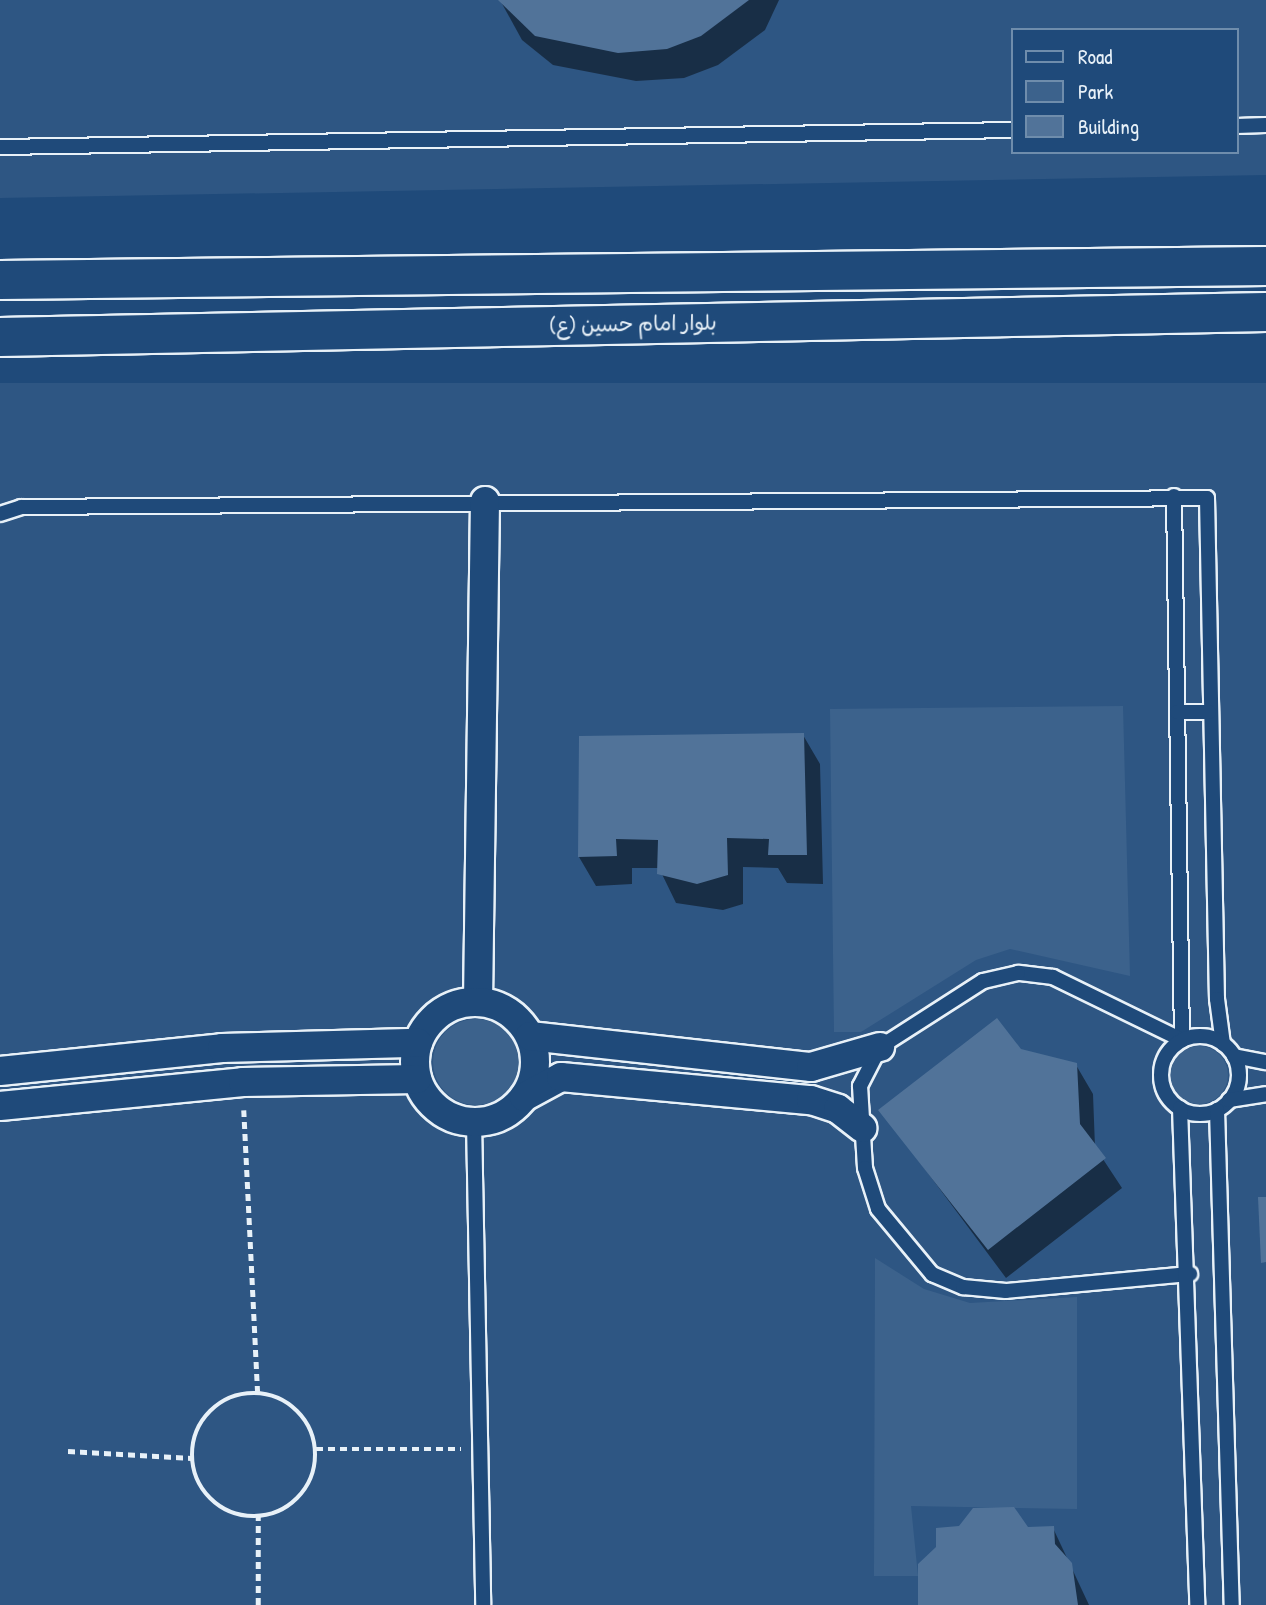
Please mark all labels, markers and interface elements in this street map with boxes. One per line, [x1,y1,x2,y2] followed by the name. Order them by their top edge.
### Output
[1010,28,1238,154] legend
[1078,42,1112,71] text: Road
[1078,77,1113,106] text: Park
[1078,112,1139,141] text: Building
[549,310,717,338] street label: بلوار امام حسین (ع)

